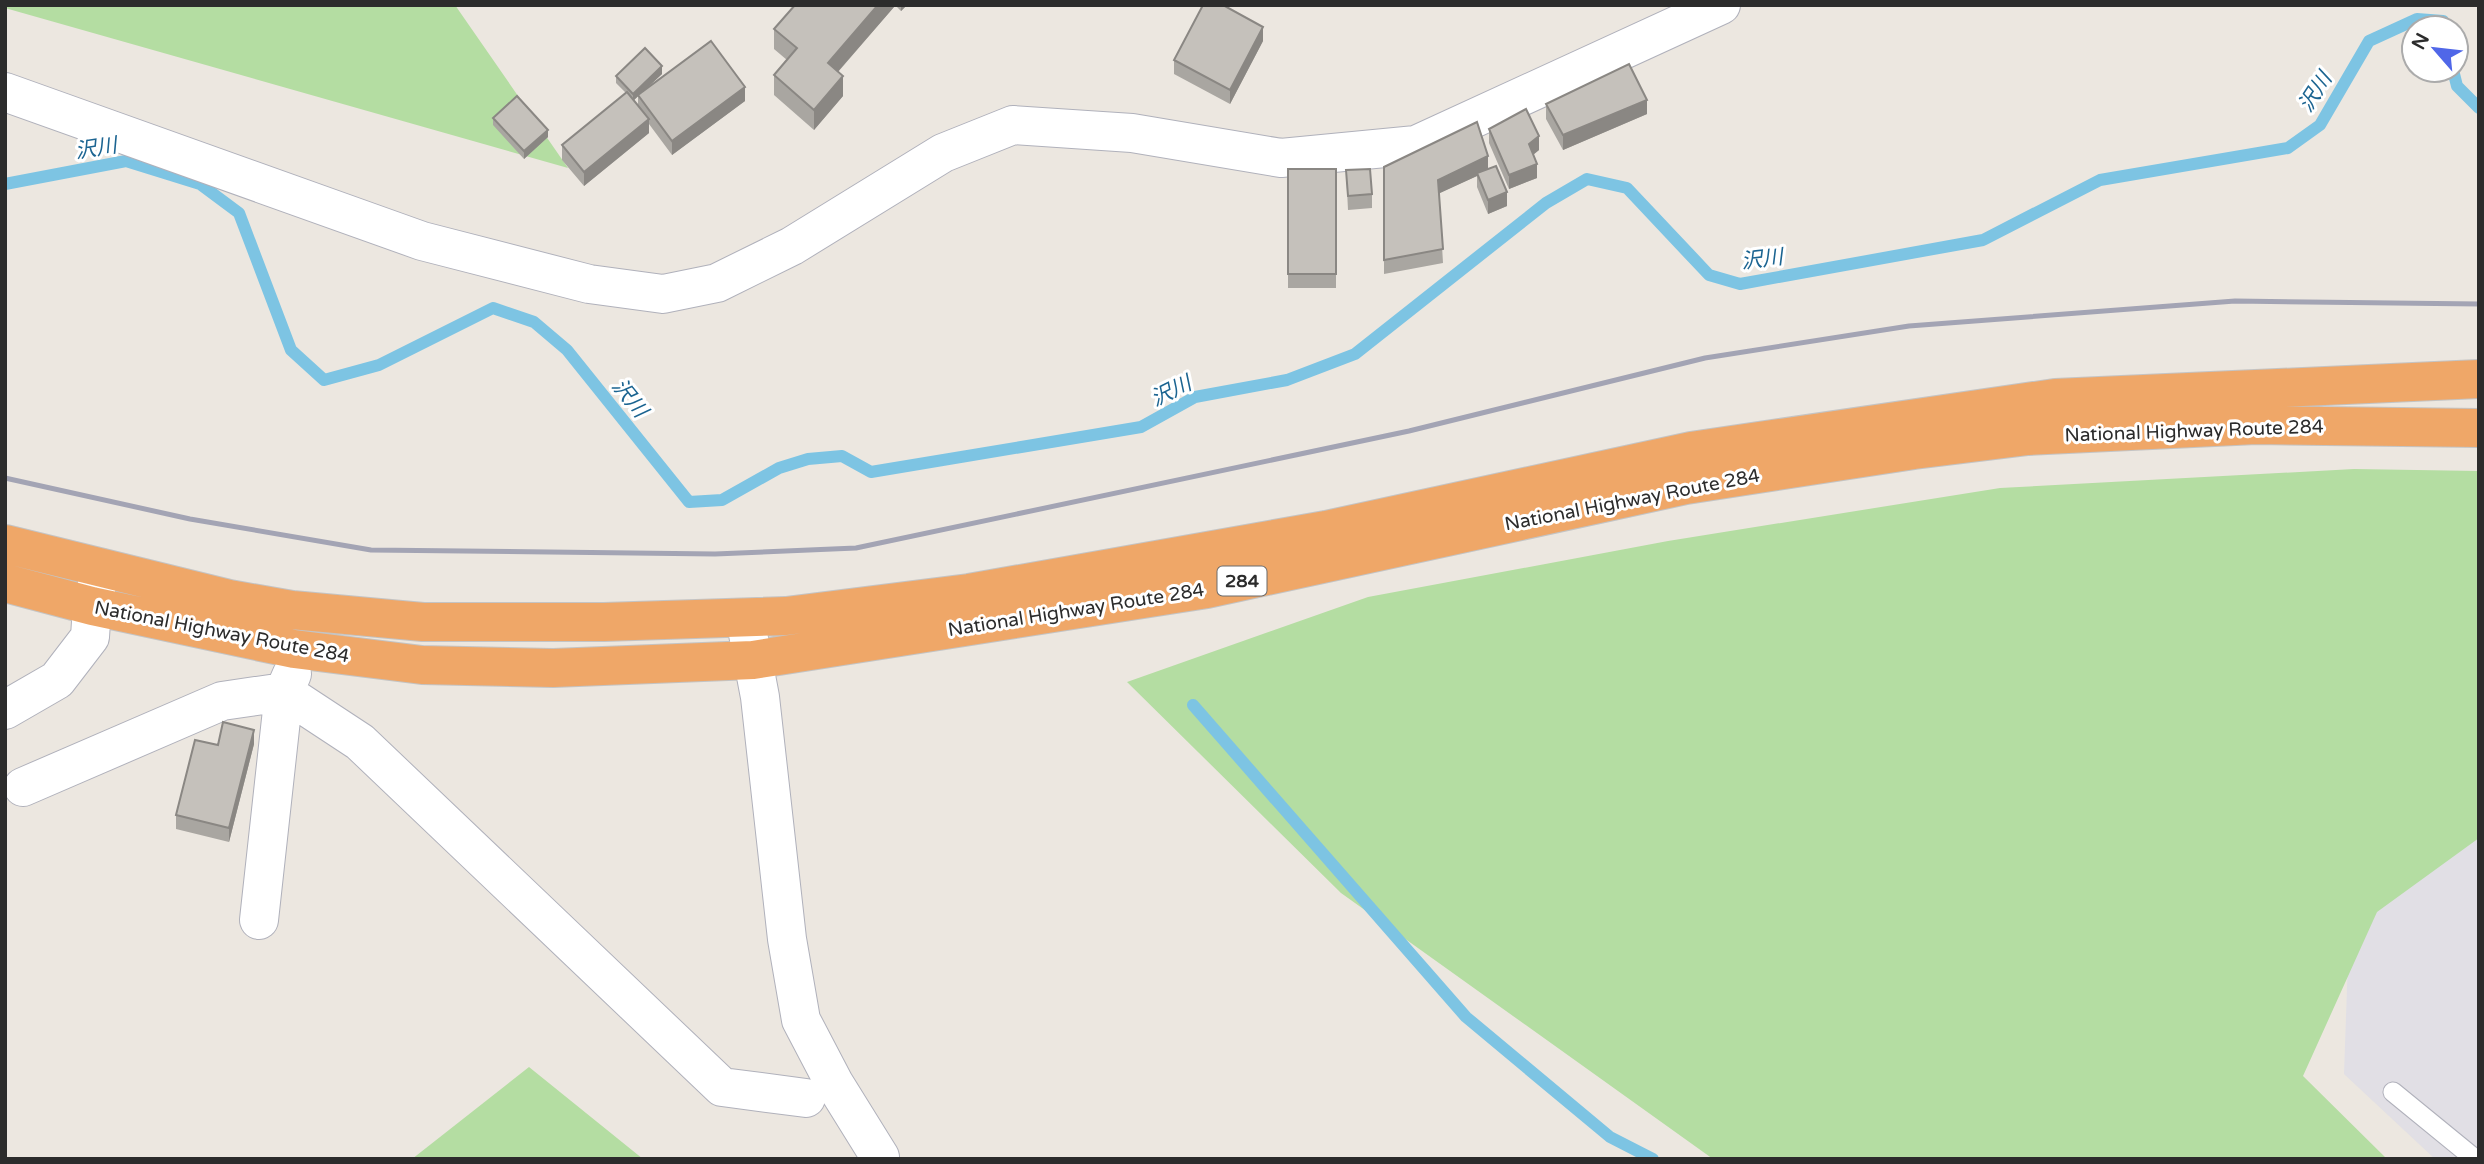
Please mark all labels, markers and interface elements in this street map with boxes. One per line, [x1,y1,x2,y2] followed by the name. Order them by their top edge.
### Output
[2400,14,2470,84] north arrow
[2408,30,2434,53] text: N
[2293,66,2338,117] water label: 沢川
[73,133,121,164] water label: 沢川
[1740,244,1786,274] water label: 沢川
[1147,370,1197,412] water label: 沢川
[607,374,654,424] water label: 沢川
[2064,415,2324,447] street label: National Highway Route 284
[1503,464,1762,536] street label: National Highway Route 284
[1218,566,1266,596] road number: 284
[946,579,1206,641] street label: National Highway Route 284
[92,596,351,668] street label: National Highway Route 284

